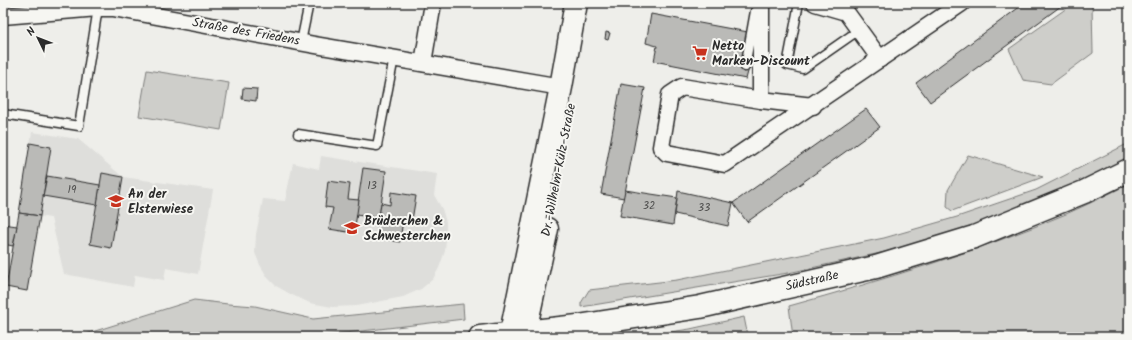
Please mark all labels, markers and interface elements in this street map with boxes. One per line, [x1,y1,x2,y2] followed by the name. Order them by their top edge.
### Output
[191,12,302,52] street label: Straße des Friedens
[18,18,58,58] north arrow
[22,23,40,41] text: N
[712,36,810,72] place label: Netto Marken-Discount
[691,44,709,62] supermarket icon: Netto Marken-Discount
[536,102,582,238] street label: Dr.-Wilhelm-Külz-Straße
[367,177,377,195] house number: 13
[68,181,77,199] house number: 19
[128,184,194,220] place label: An der Elsterwiese
[107,192,125,210] school or university icon: An der Elsterwiese
[643,197,655,215] house number: 32
[698,199,710,217] house number: 33
[364,211,451,247] place label: Brüderchen & Schwesterchen
[343,219,361,237] school or university icon: Brüderchen & Schwesterchen
[783,265,841,297] street label: Südstraße

